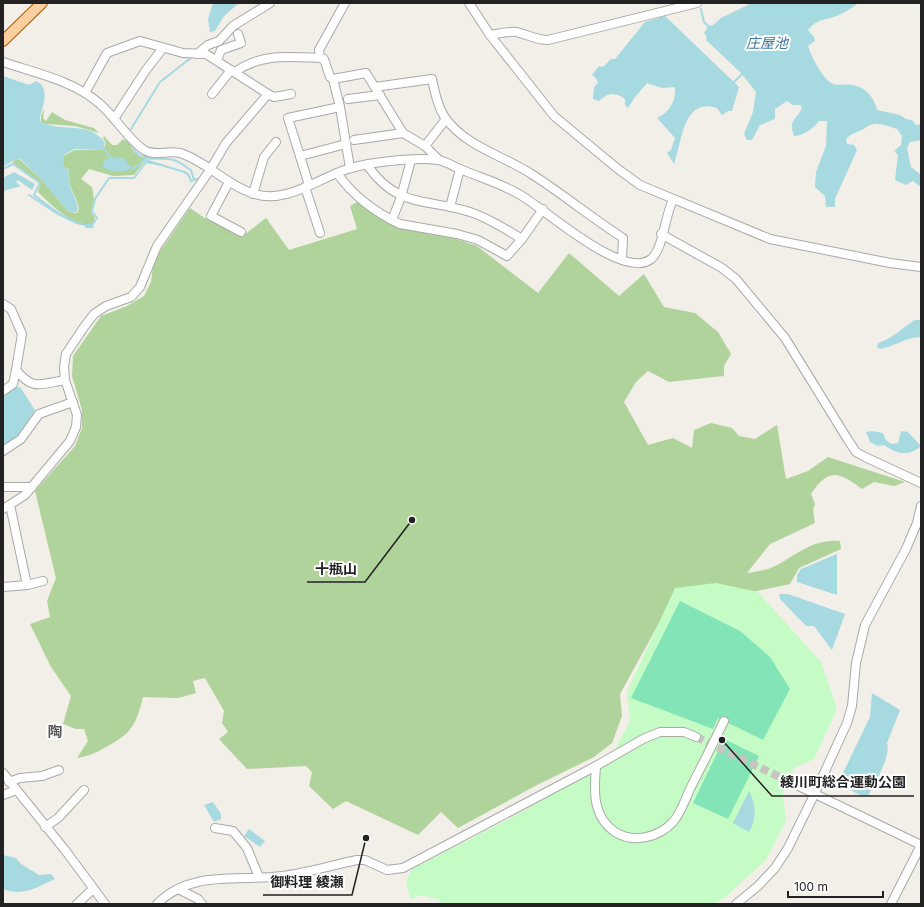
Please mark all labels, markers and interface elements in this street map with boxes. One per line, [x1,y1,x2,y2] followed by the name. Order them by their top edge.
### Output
[746,34,790,51] water label: 庄屋池
[307,556,365,582] callout: 十瓶山
[315,560,357,577] text: 十瓶山
[47,722,63,741] district label: 陶
[772,770,914,796] callout: 綾川町総合運動公園
[780,773,906,790] text: 綾川町総合運動公園
[263,869,352,895] callout: 御料理 綾瀬
[270,873,344,890] text: 御料理 綾瀬
[788,873,883,899] scale bar
[794,879,828,894] text: 100 m

